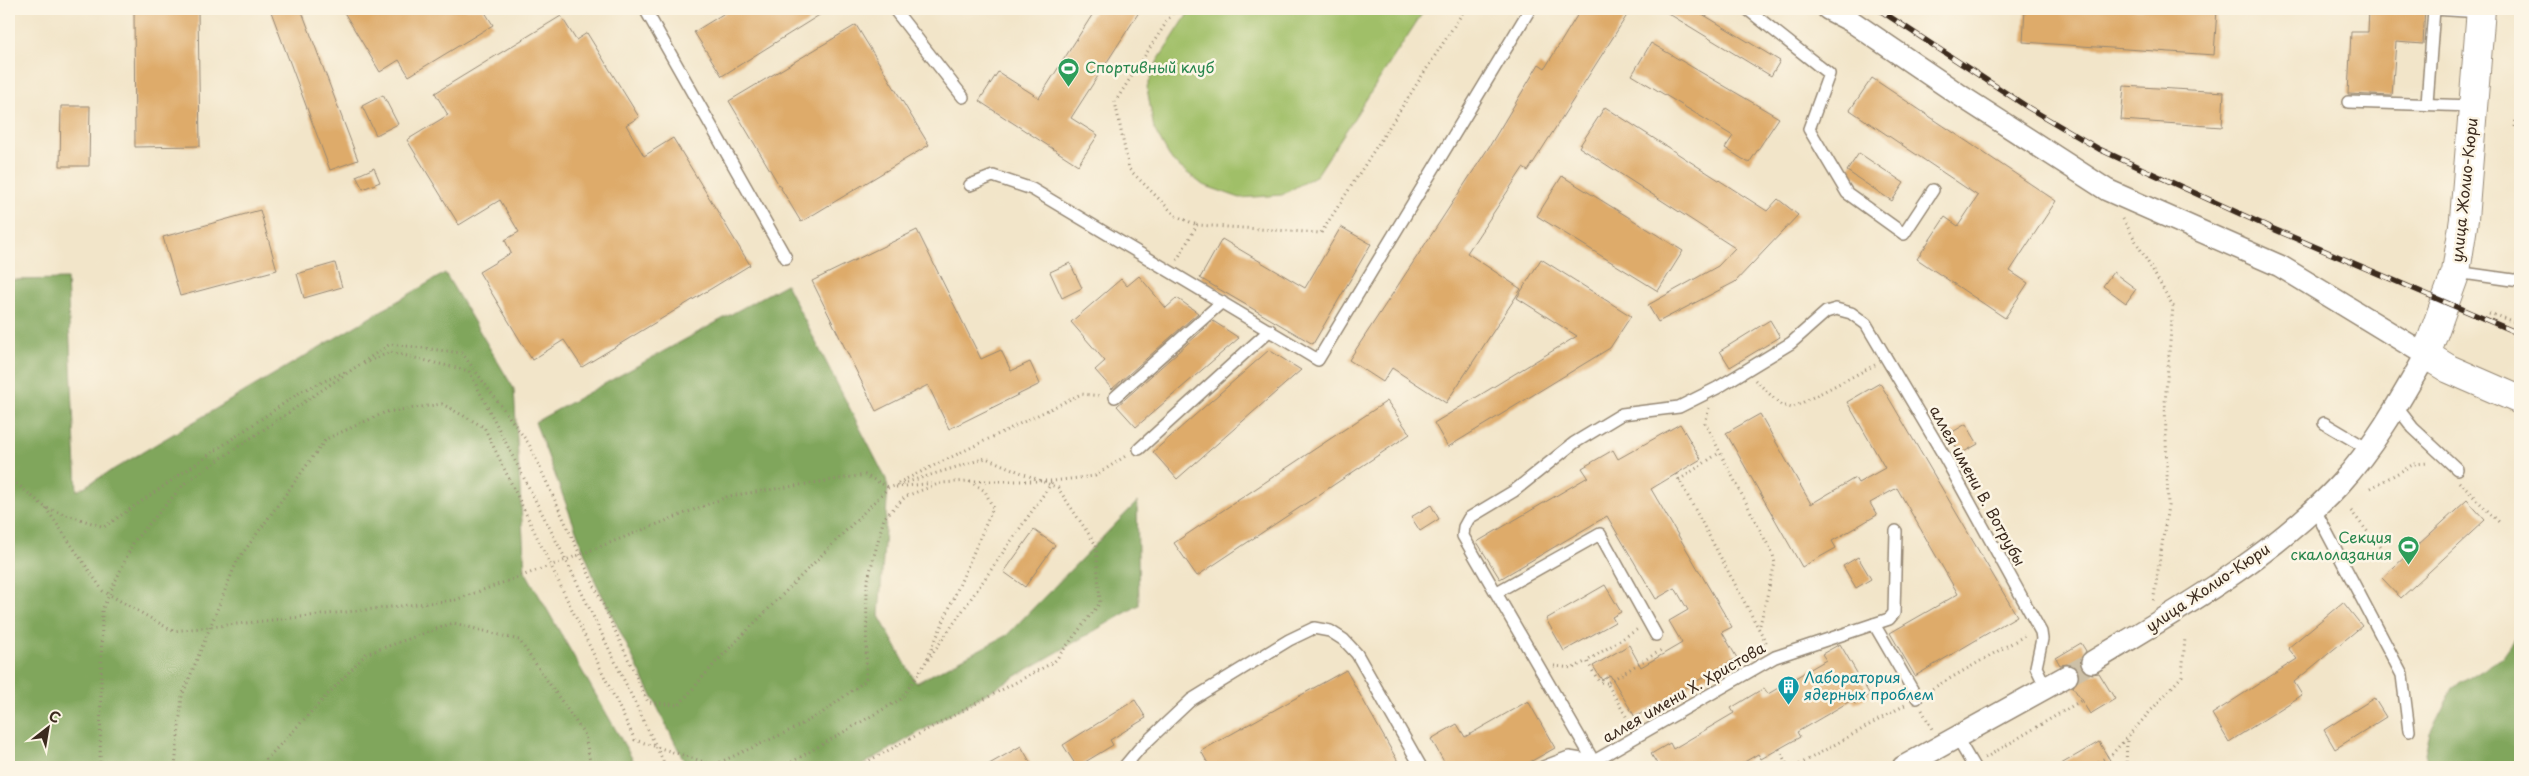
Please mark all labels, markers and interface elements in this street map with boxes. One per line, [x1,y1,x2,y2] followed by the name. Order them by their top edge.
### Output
[1085,55,1215,78] place label: Спортивный клуб
[1057,56,1081,87] sports icon: Спортивный клуб
[2444,116,2483,263] street label: улица Жолио-Кюри
[1925,401,2032,570] street label: аллея имени В. Вотрубы
[2291,525,2392,565] place label: Секция скалолазания
[2396,535,2420,566] sports icon: Секция скалолазания
[2141,537,2274,637] street label: улица Жолио-Кюри
[1597,635,1770,748] street label: аллея имени Х. Христова
[1804,665,1934,705] place label: Лаборатория ядерных проблем
[1776,675,1800,706] building icon: Лаборатория ядерных проблем
[22,704,72,754] north arrow
[45,705,65,728] text: С

